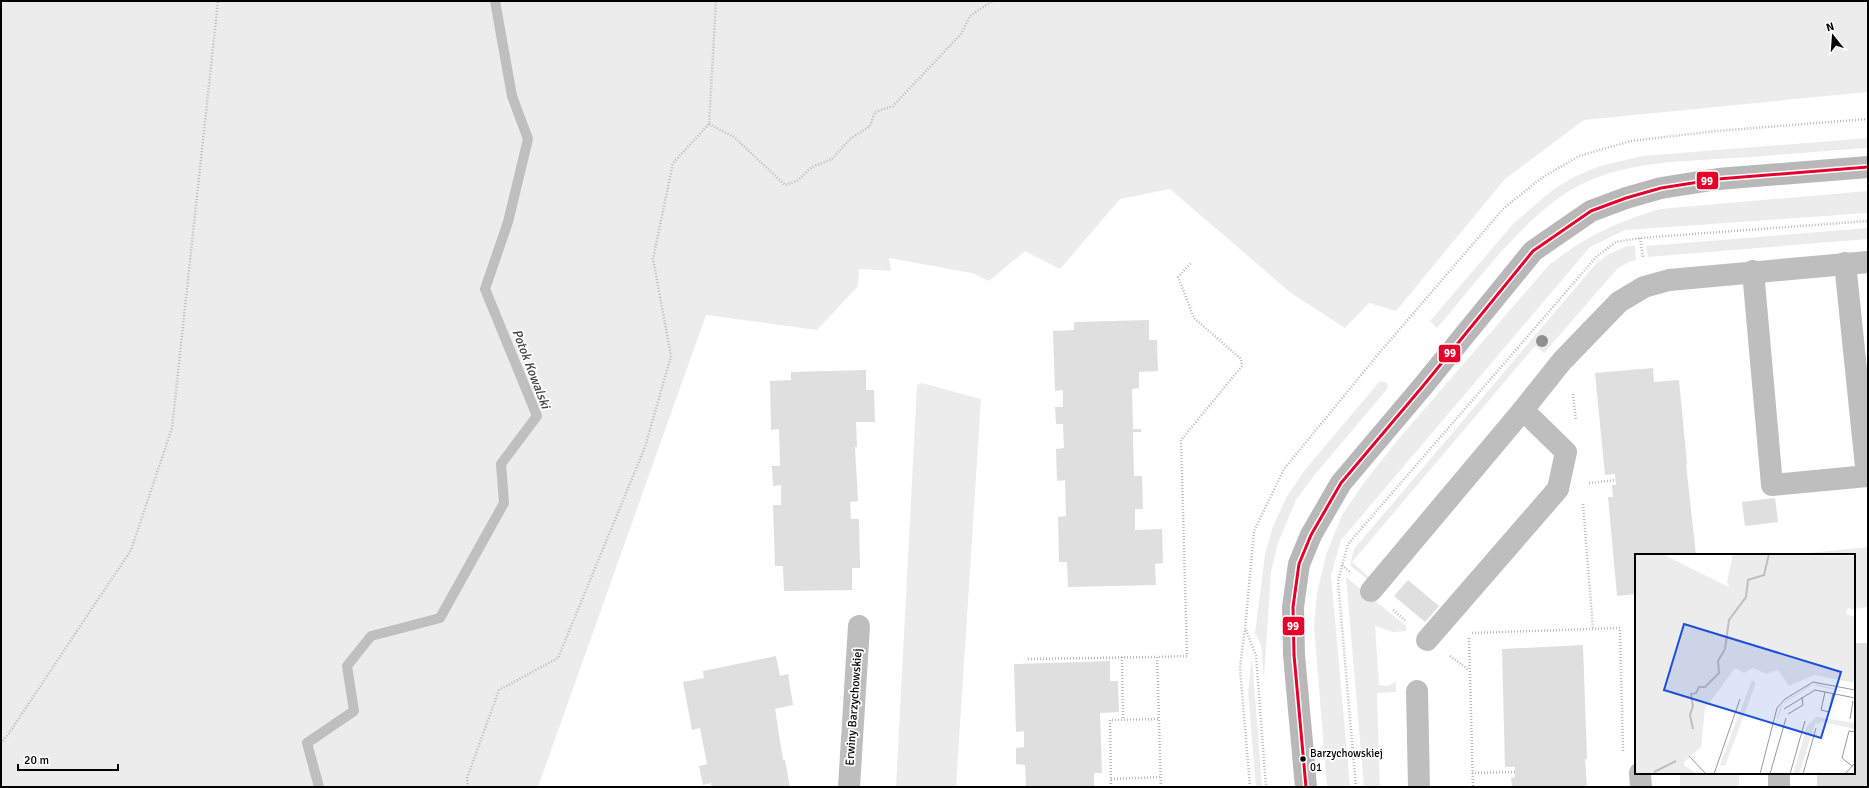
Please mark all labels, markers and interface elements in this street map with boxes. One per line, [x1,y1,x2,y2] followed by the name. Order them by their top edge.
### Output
[1813,16,1853,56] north arrow
[1825,20,1836,34] text: N
[1696,171,1719,190] line badge: 99
[1701,175,1713,188] text: 99
[509,327,554,412] water label: Potok Kowalski
[1438,344,1461,363] line badge: 99
[1444,347,1456,360] text: 99
[1635,554,1855,774] inset map
[1282,616,1305,636] line badge: 99
[1287,620,1299,633] text: 99
[842,648,866,766] street label: Erwiny Barzychowskiej
[18,746,118,772] scale bar
[1310,747,1383,774] place label: Barzychowskiej 01
[24,753,49,768] text: 20 m
[1298,754,1308,764] marker: Barzychowskiej 01

